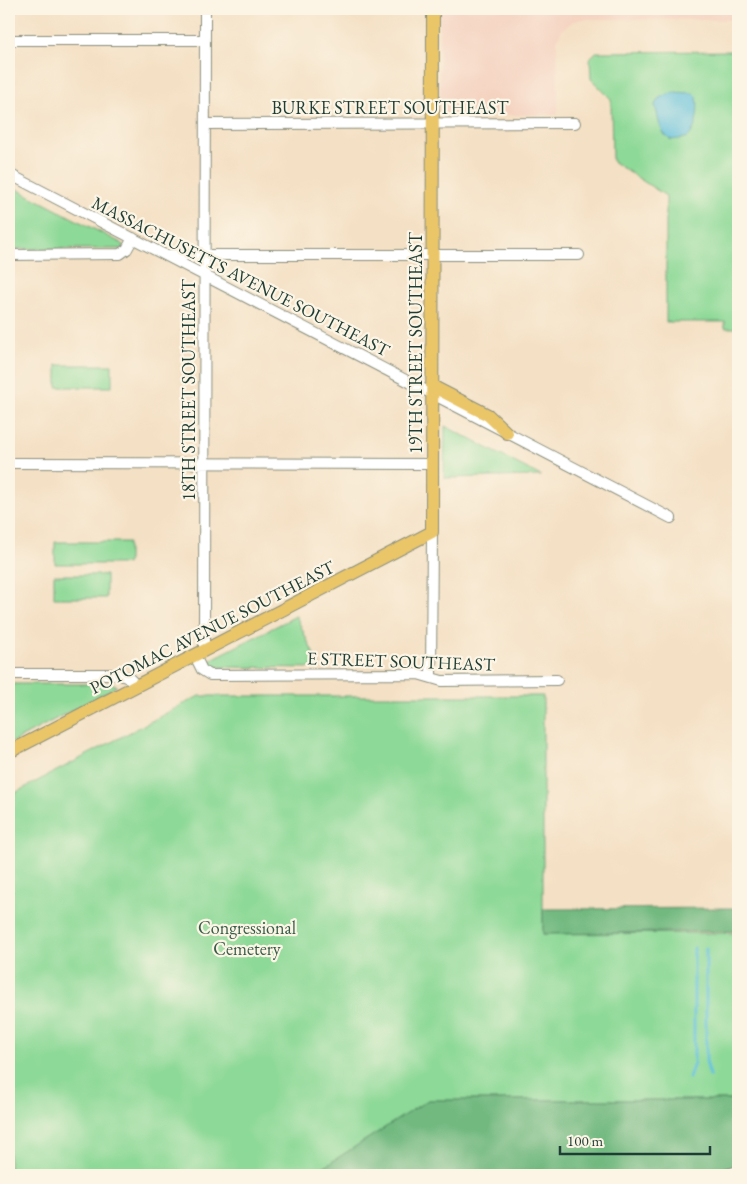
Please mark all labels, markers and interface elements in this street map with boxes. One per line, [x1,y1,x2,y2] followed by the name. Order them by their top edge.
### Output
[272,96,509,119] street label: BURKE STREET SOUTHEAST
[88,191,395,362] street label: MASSACHUSETTS AVENUE SOUTHEAST
[404,231,427,454] street label: 19TH STREET SOUTHEAST
[177,278,200,501] street label: 18TH STREET SOUTHEAST
[86,555,339,699] street label: POTOMAC AVENUE SOUTHEAST
[307,646,496,676] street label: E STREET SOUTHEAST
[198,916,296,960] park label: Congressional Cemetery
[560,1124,710,1156] scale bar
[567,1131,604,1150] text: 100 m

